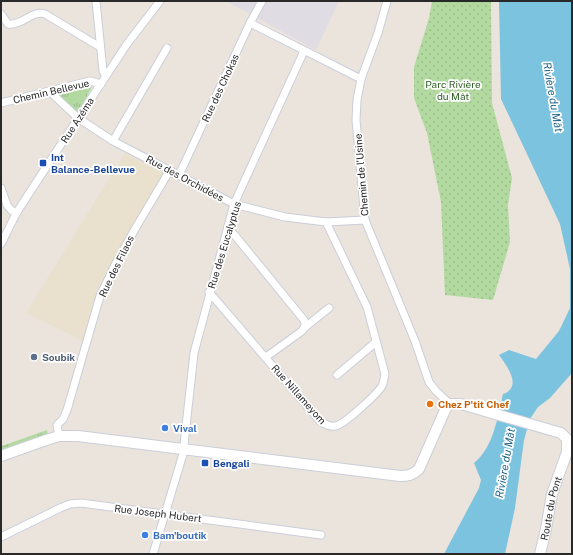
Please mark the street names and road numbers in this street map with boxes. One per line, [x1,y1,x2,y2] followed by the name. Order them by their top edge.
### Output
[199,52,241,124] street label: Rue des Chokas
[12,76,91,106] street label: Chemin Bellevue
[58,95,96,145] street label: Rue Azéma
[351,133,371,217] street label: Chemin de l'Usine
[144,152,226,204] street label: Rue des Orchidées
[205,200,243,290] street label: Rue des Eucalyptus
[96,233,136,299] street label: Rue des Filaos
[269,362,329,426] street label: Rue Nillameyom
[538,474,564,541] street label: Route du Pont
[114,502,202,524] street label: Rue Joseph Hubert

